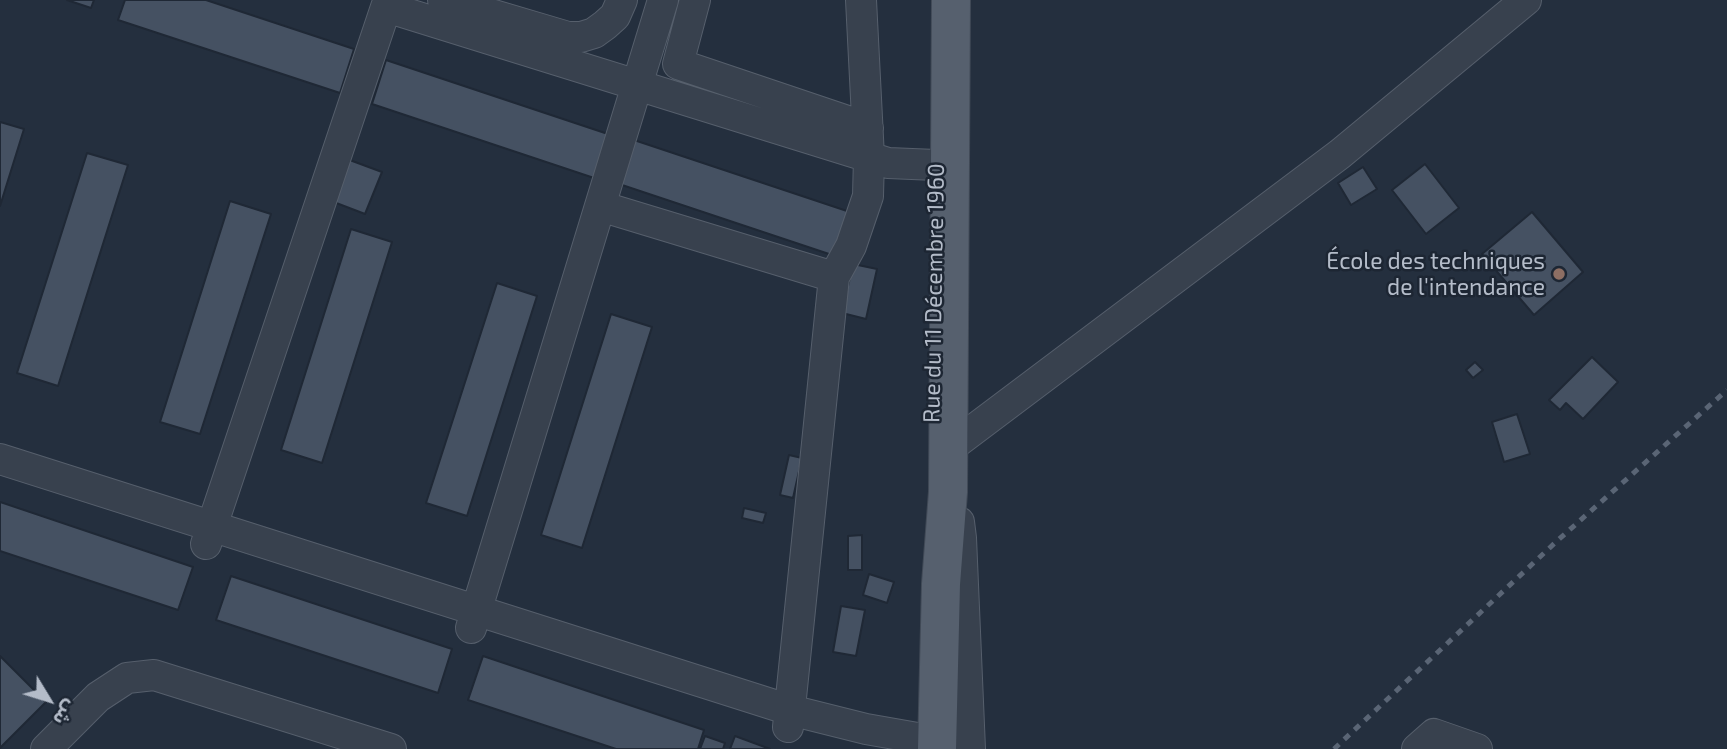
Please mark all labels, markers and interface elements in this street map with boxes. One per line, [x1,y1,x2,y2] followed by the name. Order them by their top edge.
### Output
[918,163,950,423] street label: Rue du 11 Décembre 1960
[1326,247,1545,301] place label: École des techniques de l'intendance
[1551,266,1567,282] marker: École des techniques de l'intendance
[14,665,84,735] north arrow
[49,696,83,731] text: ش

